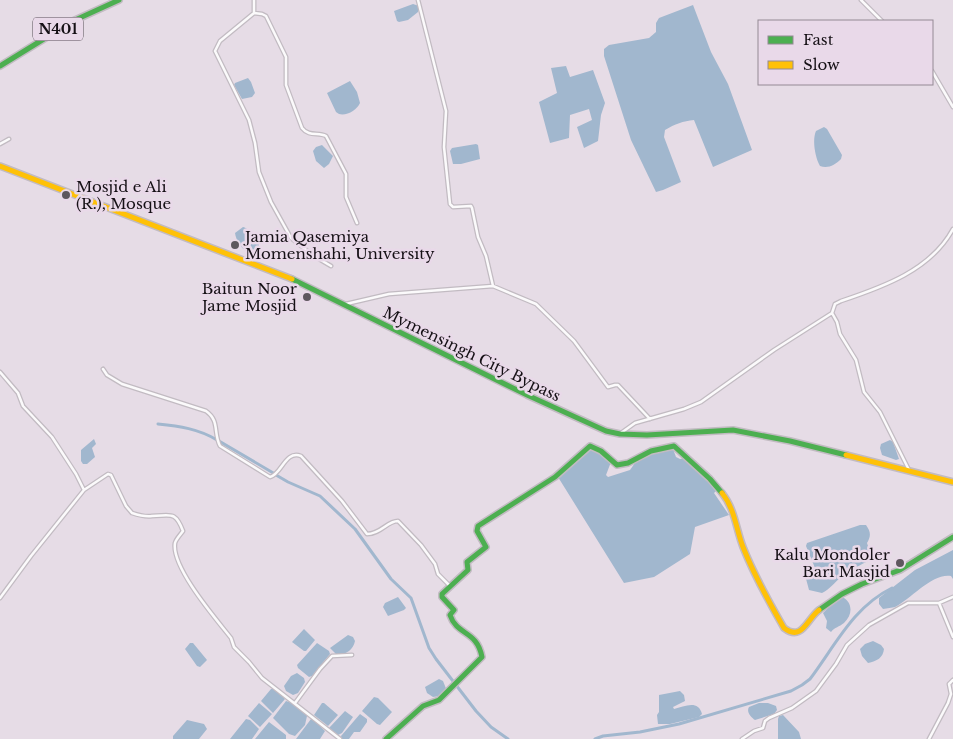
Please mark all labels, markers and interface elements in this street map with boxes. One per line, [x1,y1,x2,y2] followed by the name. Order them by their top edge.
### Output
[33,18,83,40] road number: N401
[758,20,933,85] legend
[803,30,834,49] text: Fast
[803,55,840,74] text: Slow
[76,177,171,213] place label: Mosjid e Ali (R.), Mosque
[60,189,72,201] marker: Mosjid e Ali (R.), Mosque
[243,227,435,263] place label: Jamia Qasemiya Momenshahi, University
[229,239,241,251] marker: Jamia Qasemiya Momenshahi, University
[200,279,298,315] place label: Baitun Noor Jame Mosjid
[301,291,313,303] marker: Baitun Noor Jame Mosjid
[380,303,564,405] street label: Mymensingh City Bypass
[774,545,891,581] place label: Kalu Mondoler Bari Masjid
[894,557,906,569] marker: Kalu Mondoler Bari Masjid

